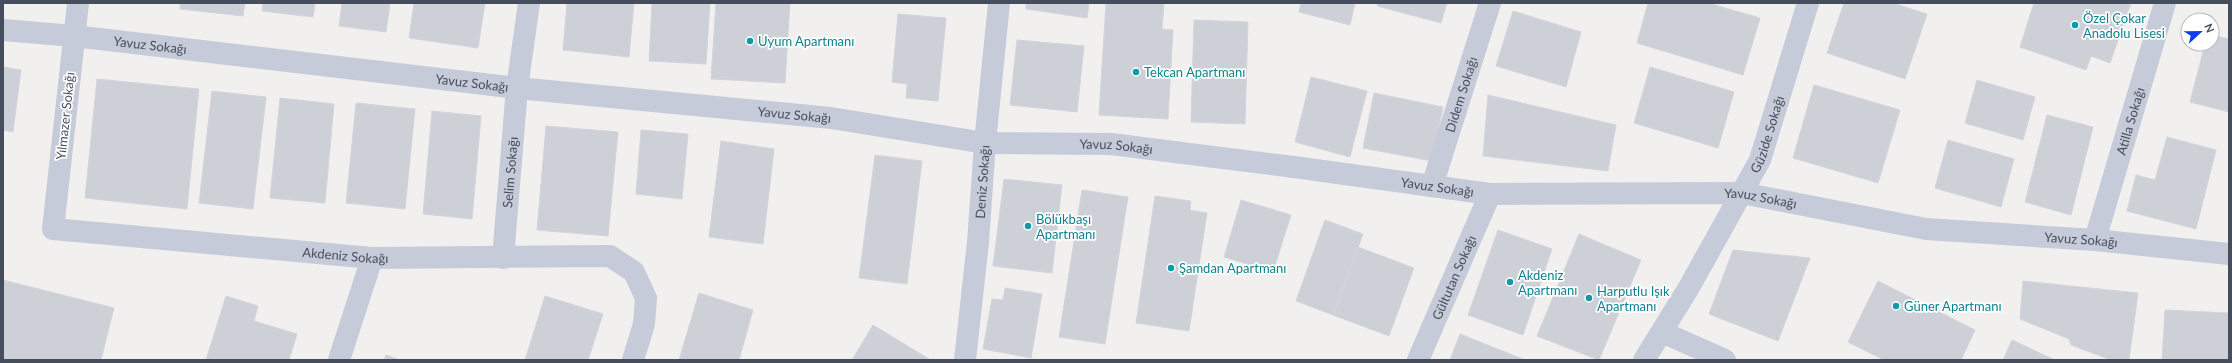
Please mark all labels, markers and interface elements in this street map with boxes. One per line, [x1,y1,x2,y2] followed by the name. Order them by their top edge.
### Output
[2083,10,2165,41] place label: Özel Çokar Anadolu Lisesi
[2180,12,2220,52] north arrow
[2070,20,2080,30] marker: Özel Çokar Anadolu Lisesi
[2202,22,2217,34] text: N
[113,33,188,57] street label: Yavuz Sokağı
[758,33,854,49] place label: Uyum Apartmanı
[745,36,755,46] marker: Uyum Apartmanı
[1442,55,1480,134] street label: Didem Sokağı
[1144,64,1245,80] place label: Tekcan Apartmanı
[1131,67,1141,77] marker: Tekcan Apartmanı
[435,70,509,95] street label: Yavuz Sokağı
[52,71,78,161] street label: Yılmazer Sokağı
[2113,85,2148,157] street label: Atilla Sokağı
[1746,94,1787,176] street label: Güzide Sokağı
[757,103,832,126] street label: Yavuz Sokağı
[499,136,521,209] street label: Selim Sokağı
[1079,136,1154,157] street label: Yavuz Sokağı
[972,145,993,219] street label: Deniz Sokağı
[1400,174,1475,200] street label: Yavuz Sokağı
[1724,185,1798,212] street label: Yavuz Sokağı
[1036,211,1095,242] place label: Bölükbaşı Apartmanı
[1023,221,1033,231] marker: Bölükbaşı Apartmanı
[2044,229,2119,250] street label: Yavuz Sokağı
[1428,233,1479,322] street label: Gültutan Sokağı
[302,244,388,266] street label: Akdeniz Sokağı
[1179,260,1286,276] place label: Şamdan Apartmanı
[1166,263,1176,273] marker: Şamdan Apartmanı
[1518,267,1577,298] place label: Akdeniz Apartmanı
[1505,277,1515,287] marker: Akdeniz Apartmanı
[1597,283,1670,314] place label: Harputlu Işık Apartmanı
[1584,293,1594,303] marker: Harputlu Işık Apartmanı
[1904,298,2002,314] place label: Güner Apartmanı
[1891,301,1901,311] marker: Güner Apartmanı

